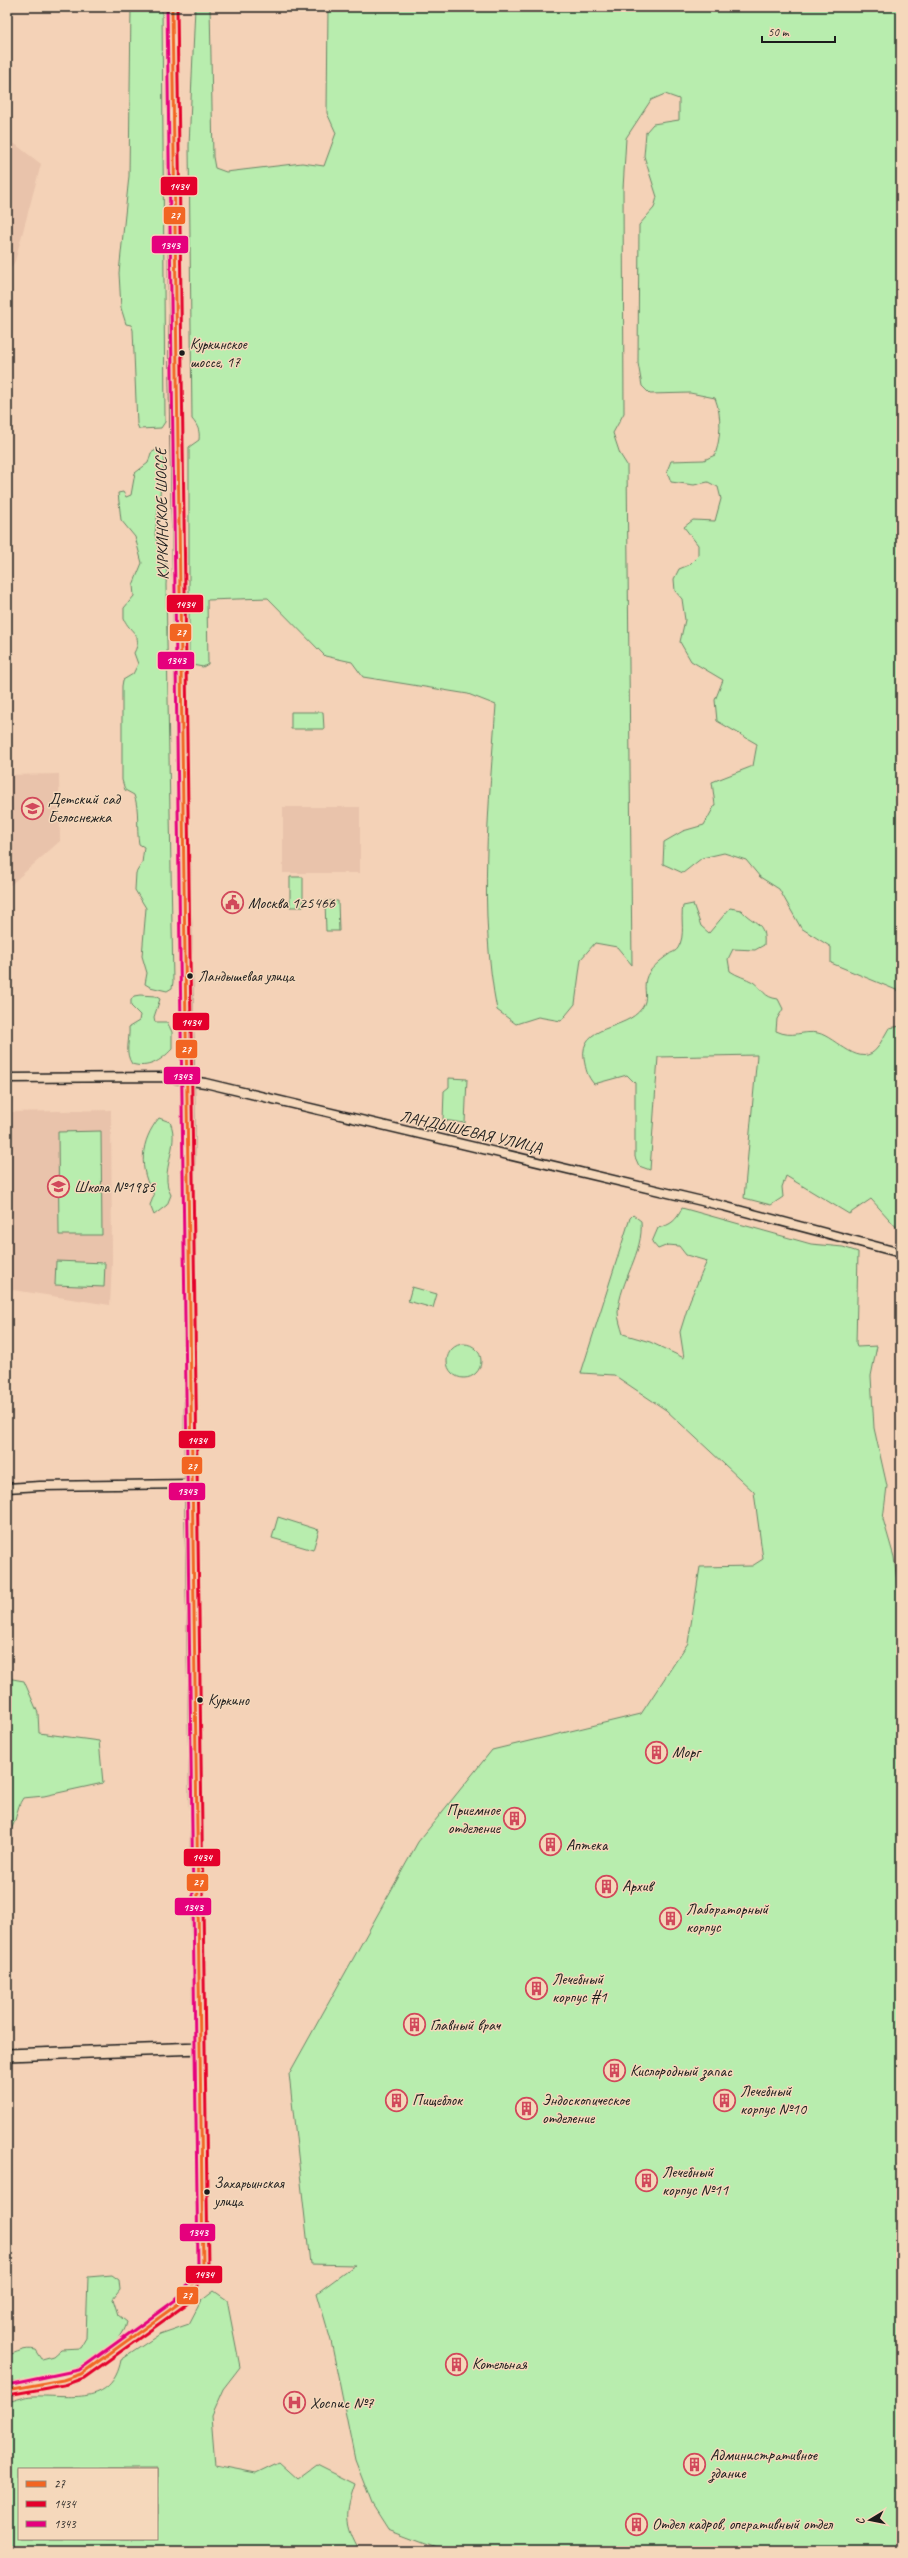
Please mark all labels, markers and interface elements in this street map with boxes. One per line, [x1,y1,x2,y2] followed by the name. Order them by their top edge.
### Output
[762,18,835,44] scale bar
[768,24,790,40] text: 50 m
[160,176,198,196] line badge: 1434
[169,179,191,193] text: 1434
[163,206,186,225] line badge: 27
[170,208,181,222] text: 27
[151,235,189,254] line badge: 1343
[160,238,181,252] text: 1343
[190,335,248,372] place label: Куркинское шоссе, 17
[177,348,187,358] marker: Куркинское шоссе, 17
[151,446,173,580] street label: КУРКИНСКОЕ ШОССЕ
[166,594,204,613] line badge: 1434
[175,597,197,611] text: 1434
[169,623,192,642] line badge: 27
[176,625,187,639] text: 27
[157,651,195,670] line badge: 1343
[166,653,187,667] text: 1343
[48,789,122,827] place label: Детский сад Белоснежка
[20,795,46,821] school or university icon: Детский сад Белоснежка
[220,890,246,916] public building icon: Москва 125466
[248,893,336,913] place label: Москва 125466
[198,967,296,986] place label: Ландышевая улица
[185,971,195,981] marker: Ландышевая улица
[172,1012,210,1031] line badge: 1434
[181,1015,203,1029] text: 1434
[175,1039,198,1059] line badge: 27
[181,1042,192,1056] text: 27
[163,1066,201,1085] line badge: 1343
[172,1069,193,1083] text: 1343
[398,1106,545,1158] street label: ЛАНДЫШЕВАЯ УЛИЦА
[46,1174,72,1200] school or university icon: Школа №1985
[74,1177,156,1197] place label: Школа №1985
[178,1430,216,1449] line badge: 1434
[187,1433,209,1447] text: 1434
[181,1456,203,1475] line badge: 27
[187,1459,198,1473] text: 27
[168,1482,206,1501] line badge: 1343
[177,1484,198,1498] text: 1343
[208,1691,250,1710] place label: Куркино
[195,1695,205,1705] marker: Куркино
[643,1739,669,1765] building icon: Морг
[672,1742,702,1762] place label: Морг
[447,1800,502,1838] place label: Приемное отделение
[502,1806,528,1832] building icon: Приемное отделение
[537,1832,563,1858] building icon: Аптека
[566,1835,609,1855] place label: Аптека
[183,1848,221,1867] line badge: 1434
[192,1850,214,1864] text: 1434
[186,1873,209,1892] line badge: 27
[593,1873,619,1899] building icon: Архив
[193,1875,204,1889] text: 27
[622,1876,655,1896] place label: Архив
[174,1897,212,1916] line badge: 1343
[686,1899,769,1937] place label: Лабораторный корпус
[183,1900,204,1914] text: 1343
[657,1905,683,1931] building icon: Лабораторный корпус
[552,1969,608,2007] place label: Лечебный корпус #1
[524,1975,550,2001] building icon: Лечебный корпус #1
[402,2012,428,2038] building icon: Главный врач
[430,2015,502,2035] place label: Главный врач
[601,2058,627,2084] building icon: Кислородный запас
[630,2061,733,2081] place label: Кислородный запас
[740,2081,808,2119] place label: Лечебный корпус №10
[383,2087,409,2113] building icon: Пищеблок
[711,2087,737,2113] building icon: Лечебный корпус №10
[412,2090,464,2110] place label: Пищеблок
[542,2090,631,2128] place label: Эндоскопическое отделение
[513,2096,539,2122] building icon: Эндоскопическое отделение
[662,2162,729,2200] place label: Лечебный корпус №11
[633,2168,659,2194] building icon: Лечебный корпус №11
[213,2174,285,2211] place label: Захарьинская улица
[202,2187,212,2197] marker: Захарьинская улица
[179,2223,216,2242] line badge: 1343
[188,2225,209,2239] text: 1343
[185,2265,223,2284] line badge: 1434
[194,2267,216,2281] text: 1434
[176,2286,199,2305] line badge: 27
[182,2288,193,2302] text: 27
[444,2351,470,2377] building icon: Котельная
[472,2354,528,2374] place label: Котельная
[281,2390,307,2416] hospital icon: Хоспис №7
[310,2393,374,2413] place label: Хоспис №7
[708,2445,819,2483] place label: Административное здание
[681,2451,707,2477] building icon: Административное здание
[18,2468,158,2540] legend
[54,2476,65,2492] text: 27
[54,2496,77,2512] text: 1434
[850,2500,890,2540] north arrow
[624,2511,650,2537] building icon: Отдел кадров, оперативный отдел
[652,2514,834,2534] place label: Отдел кадров, оперативный отдел
[54,2516,77,2532] text: 1343
[853,2516,868,2526] text: С

